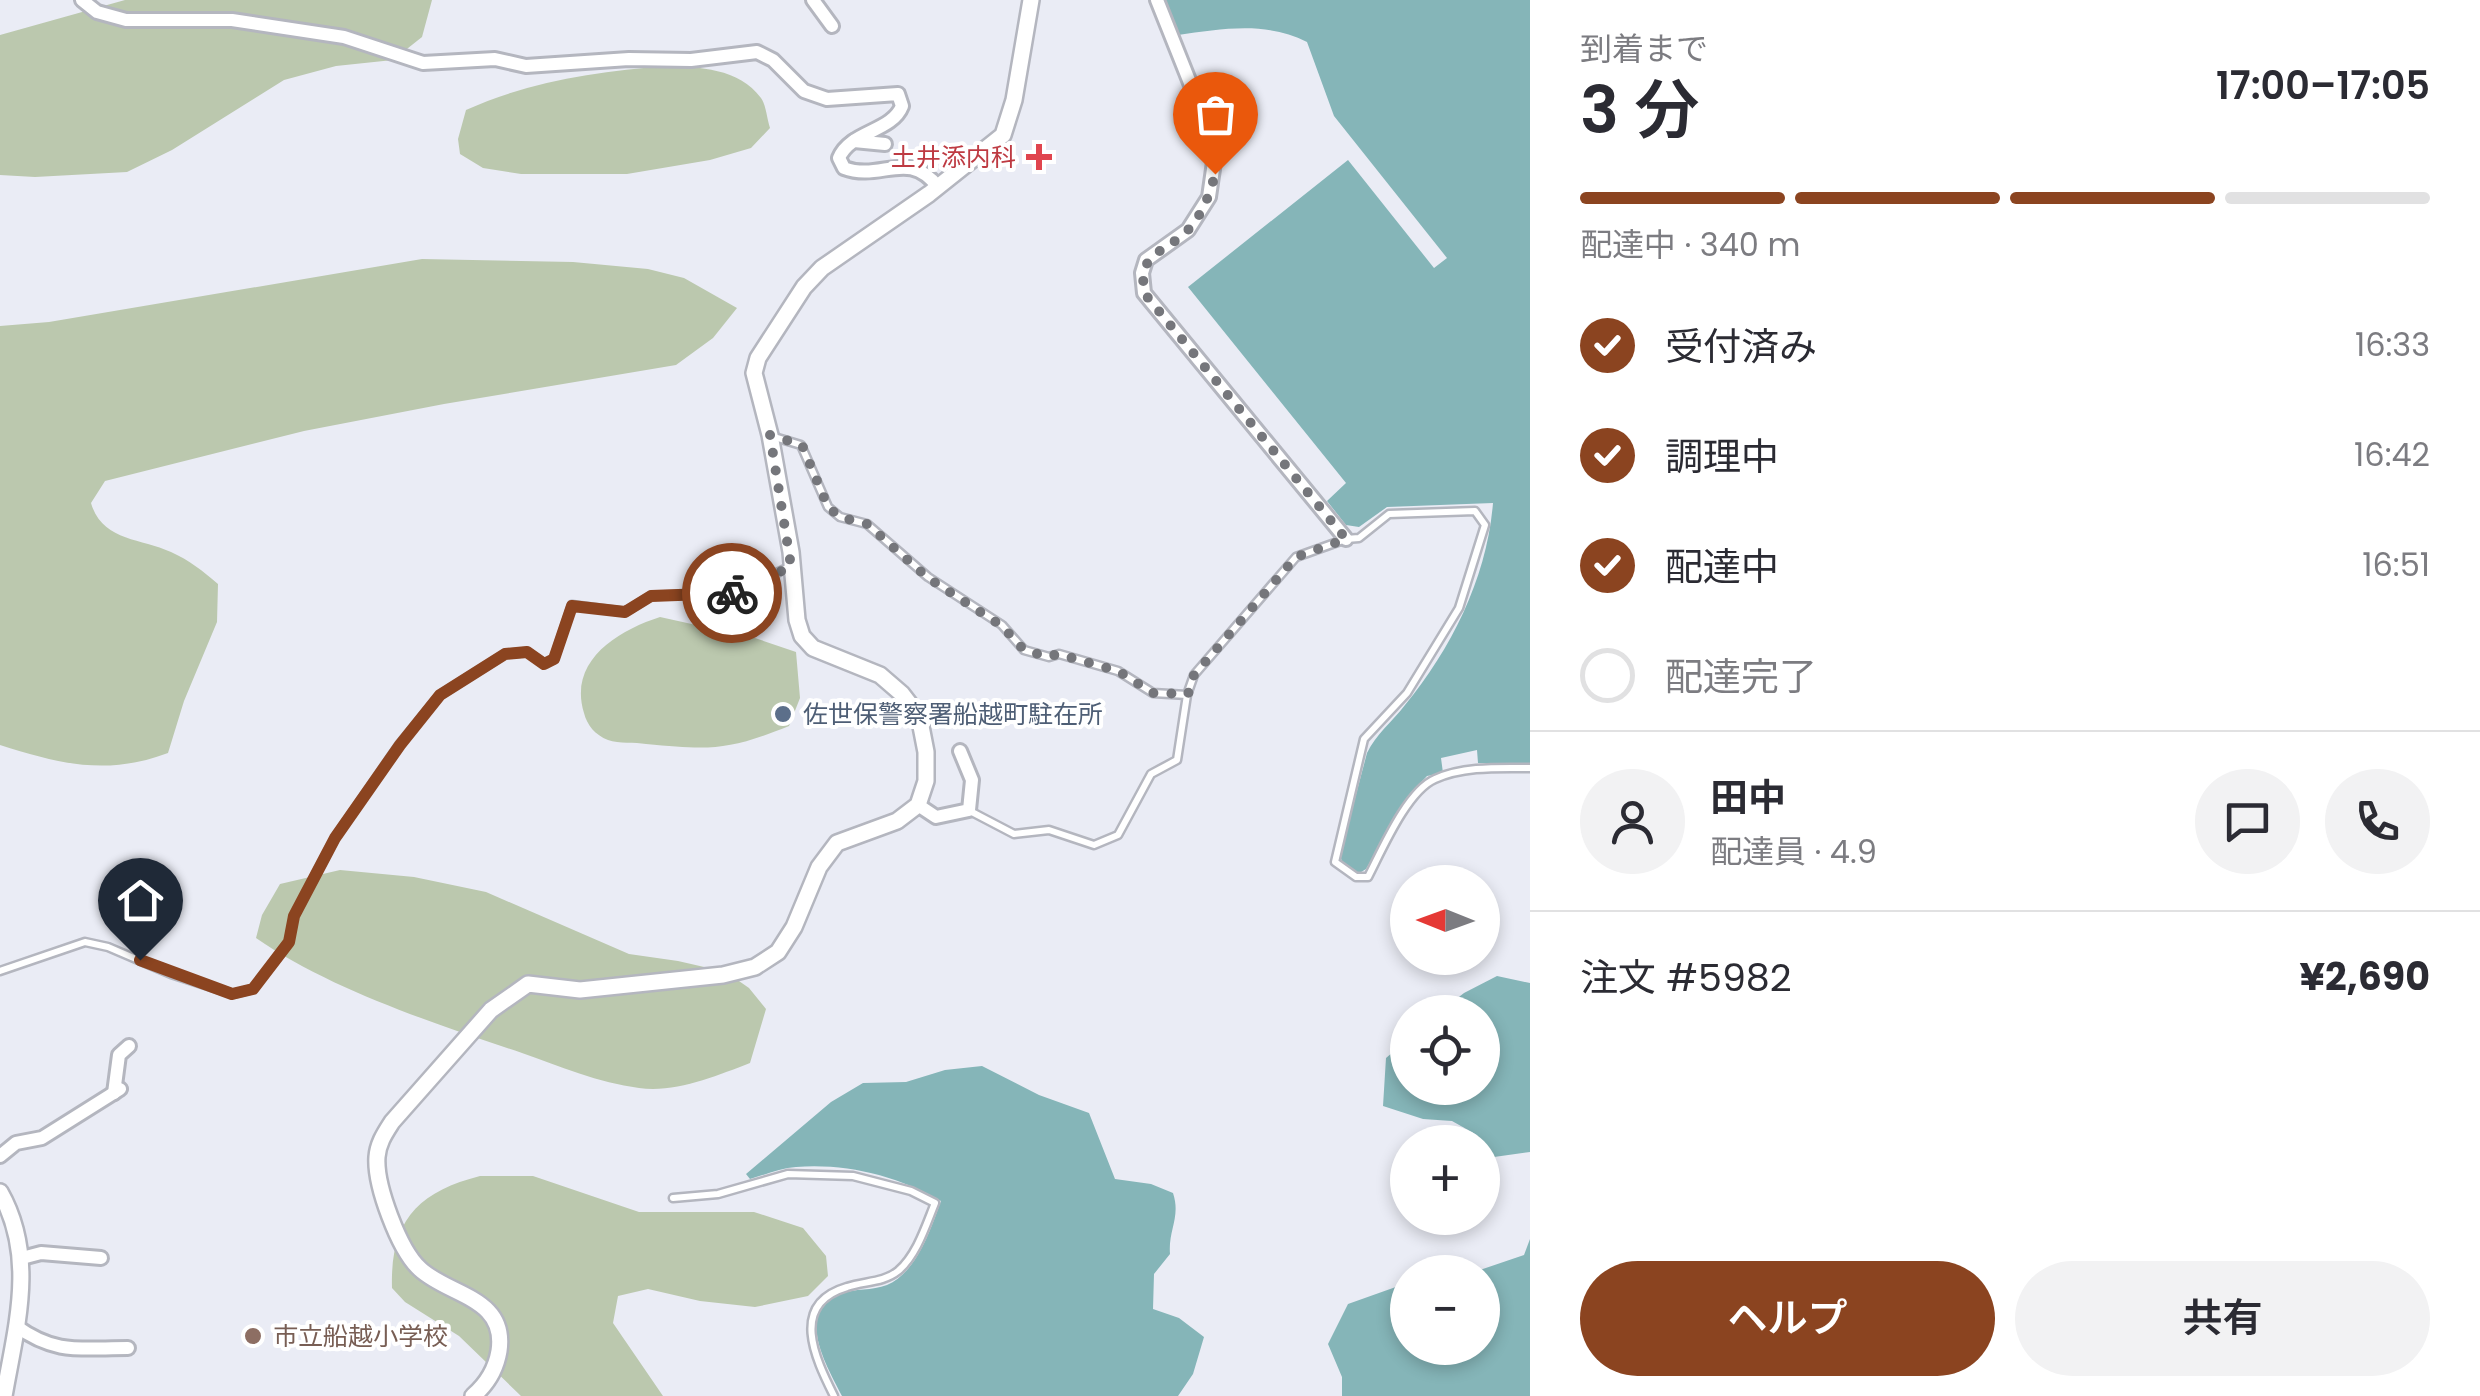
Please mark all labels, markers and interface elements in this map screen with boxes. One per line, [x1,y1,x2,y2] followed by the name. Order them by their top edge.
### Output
[1580,26,1708,71] text: 到着まで
[2216,59,2430,112] text: 17:00–17:05
[1580,65,1699,156] text: 3 分
[1173,72,1258,175] pin
[1188,87,1243,142] icon: bag
[891,140,1016,175] place label: 土井添内科
[1026,144,1052,170] marker: 土井添内科
[1580,222,1800,267] text: 配達中 · 340 m
[1580,318,1635,373] icon: check
[1665,320,1817,373] text: 受付済み
[2355,322,2430,367] text: 16:33
[1580,428,1635,483] icon: check
[1665,430,1779,483] text: 調理中
[2354,432,2430,477] text: 16:42
[1580,538,1635,593] icon: check
[1665,540,1779,593] text: 配達中
[2362,542,2430,587] text: 16:51
[682,543,782,643] courier
[705,566,760,621] icon: bike
[1665,650,1817,703] text: 配達完了
[803,697,1103,732] place label: 佐世保警察署船越町駐在所
[772,703,794,725] marker: 佐世保警察署船越町駐在所
[1580,769,1685,874] button: person
[2195,769,2300,874] button: chat
[2325,769,2430,874] button: phone
[1710,771,1786,824] text: 田中
[1710,829,1877,874] text: 配達員 · 4.9
[98,858,183,961] pin
[1390,865,1500,975] north arrow
[1390,865,1500,1365] map controls
[113,873,168,928] icon: home
[2300,950,2430,1003] text: ¥2,690
[1580,951,1792,1004] text: 注文 #5982
[1390,995,1500,1105] button: locate
[1390,1125,1500,1235] button: +
[1390,1255,1500,1365] button: −
[1580,1261,1995,1376] button: ヘルプ
[2015,1261,2430,1376] button: 共有
[273,1319,448,1354] place label: 市立船越小学校
[242,1325,264,1347] marker: 市立船越小学校

